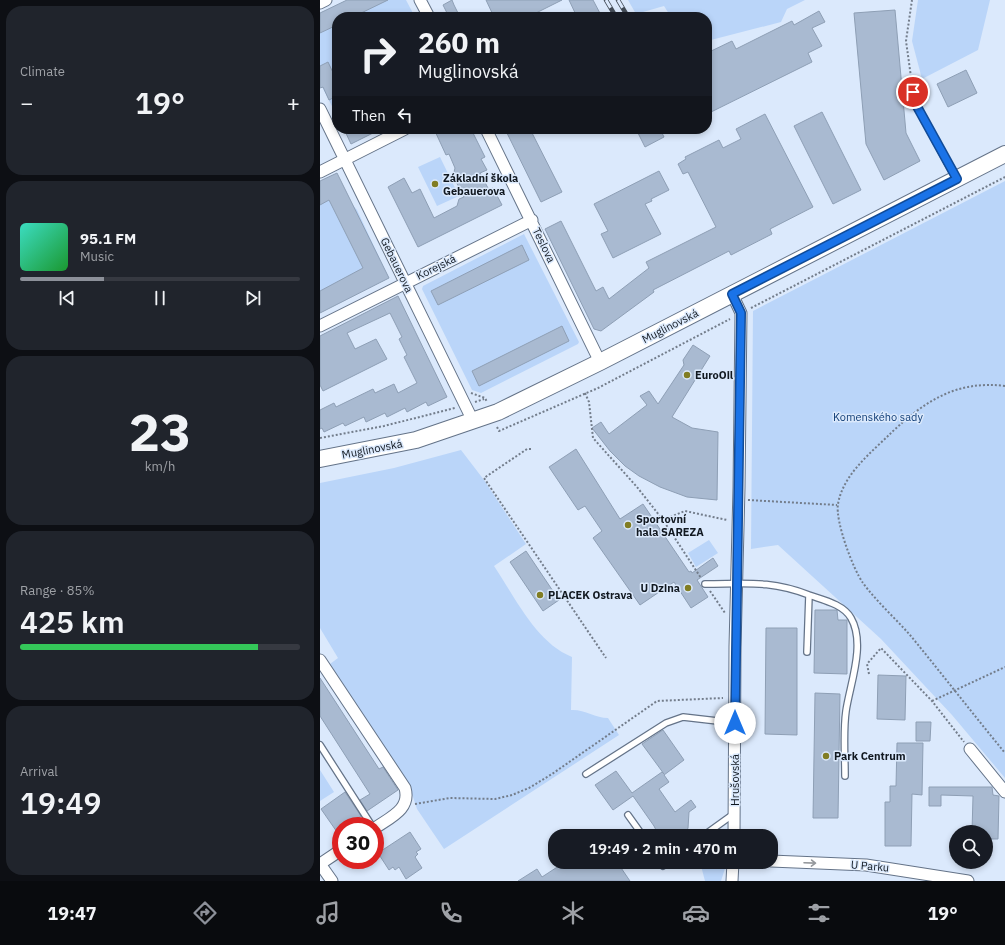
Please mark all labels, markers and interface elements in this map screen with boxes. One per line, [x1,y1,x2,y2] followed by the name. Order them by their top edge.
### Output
[418,24,500,61] text: 260 m
[352,28,404,80] icon: right
[418,60,519,83] text: Muglinovská
[20,63,65,80] text: Climate
[896,75,930,109] pin
[902,81,924,103] icon: arrive
[135,83,185,122] text: 19°
[20,88,33,117] text: −
[287,88,300,117] text: +
[394,104,416,126] icon: left
[352,106,386,125] text: Then
[443,171,518,198] place label: Základní škola Gebauerova
[430,179,440,189] marker: Základní škola Gebauerova
[530,225,559,265] street label: Teslova
[80,229,136,248] text: 95.1 FM
[378,235,416,295] street label: Gebauerova
[80,248,114,265] text: Music
[414,251,458,283] street label: Korejská
[56,287,78,309] icon: previous
[149,287,171,309] icon: pause
[242,287,264,309] icon: next
[639,306,701,346] street label: Muglinovská
[695,368,734,382] place label: EuroOil
[682,370,692,380] marker: EuroOil
[129,398,191,465] text: 23
[833,410,923,424] park label: Komenského sady
[341,436,404,462] street label: Muglinovská
[145,458,175,475] text: km/h
[636,512,704,539] place label: Sportovní hala SAREZA
[623,520,633,530] marker: Sportovní hala SAREZA
[640,581,680,595] place label: U Dzina
[20,582,94,599] text: Range · 85%
[683,583,693,593] marker: U Dzina
[548,588,633,602] place label: PLACEK Ostrava
[535,590,545,600] marker: PLACEK Ostrava
[20,602,125,641] text: 425 km
[714,702,756,744] position arrow
[834,749,906,763] place label: Park Centrum
[821,751,831,761] marker: Park Centrum
[728,754,742,806] street label: Hrušovská
[20,763,58,780] text: Arrival
[20,783,102,822] text: 19:49
[332,817,384,869] speed limit sign: 30
[949,825,993,869] map controls
[949,825,993,869] button: search
[589,839,737,858] text: 19:49 · 2 min · 470 m
[850,857,890,875] street label: U Parku
[803,859,816,867] one-way arrow
[191,899,219,927] icon: directions
[314,899,342,927] icon: music
[437,899,465,927] icon: phone
[559,899,587,927] icon: climate
[682,899,710,927] icon: car
[805,899,833,927] icon: filters
[47,902,97,925] text: 19:47
[928,902,958,925] text: 19°

